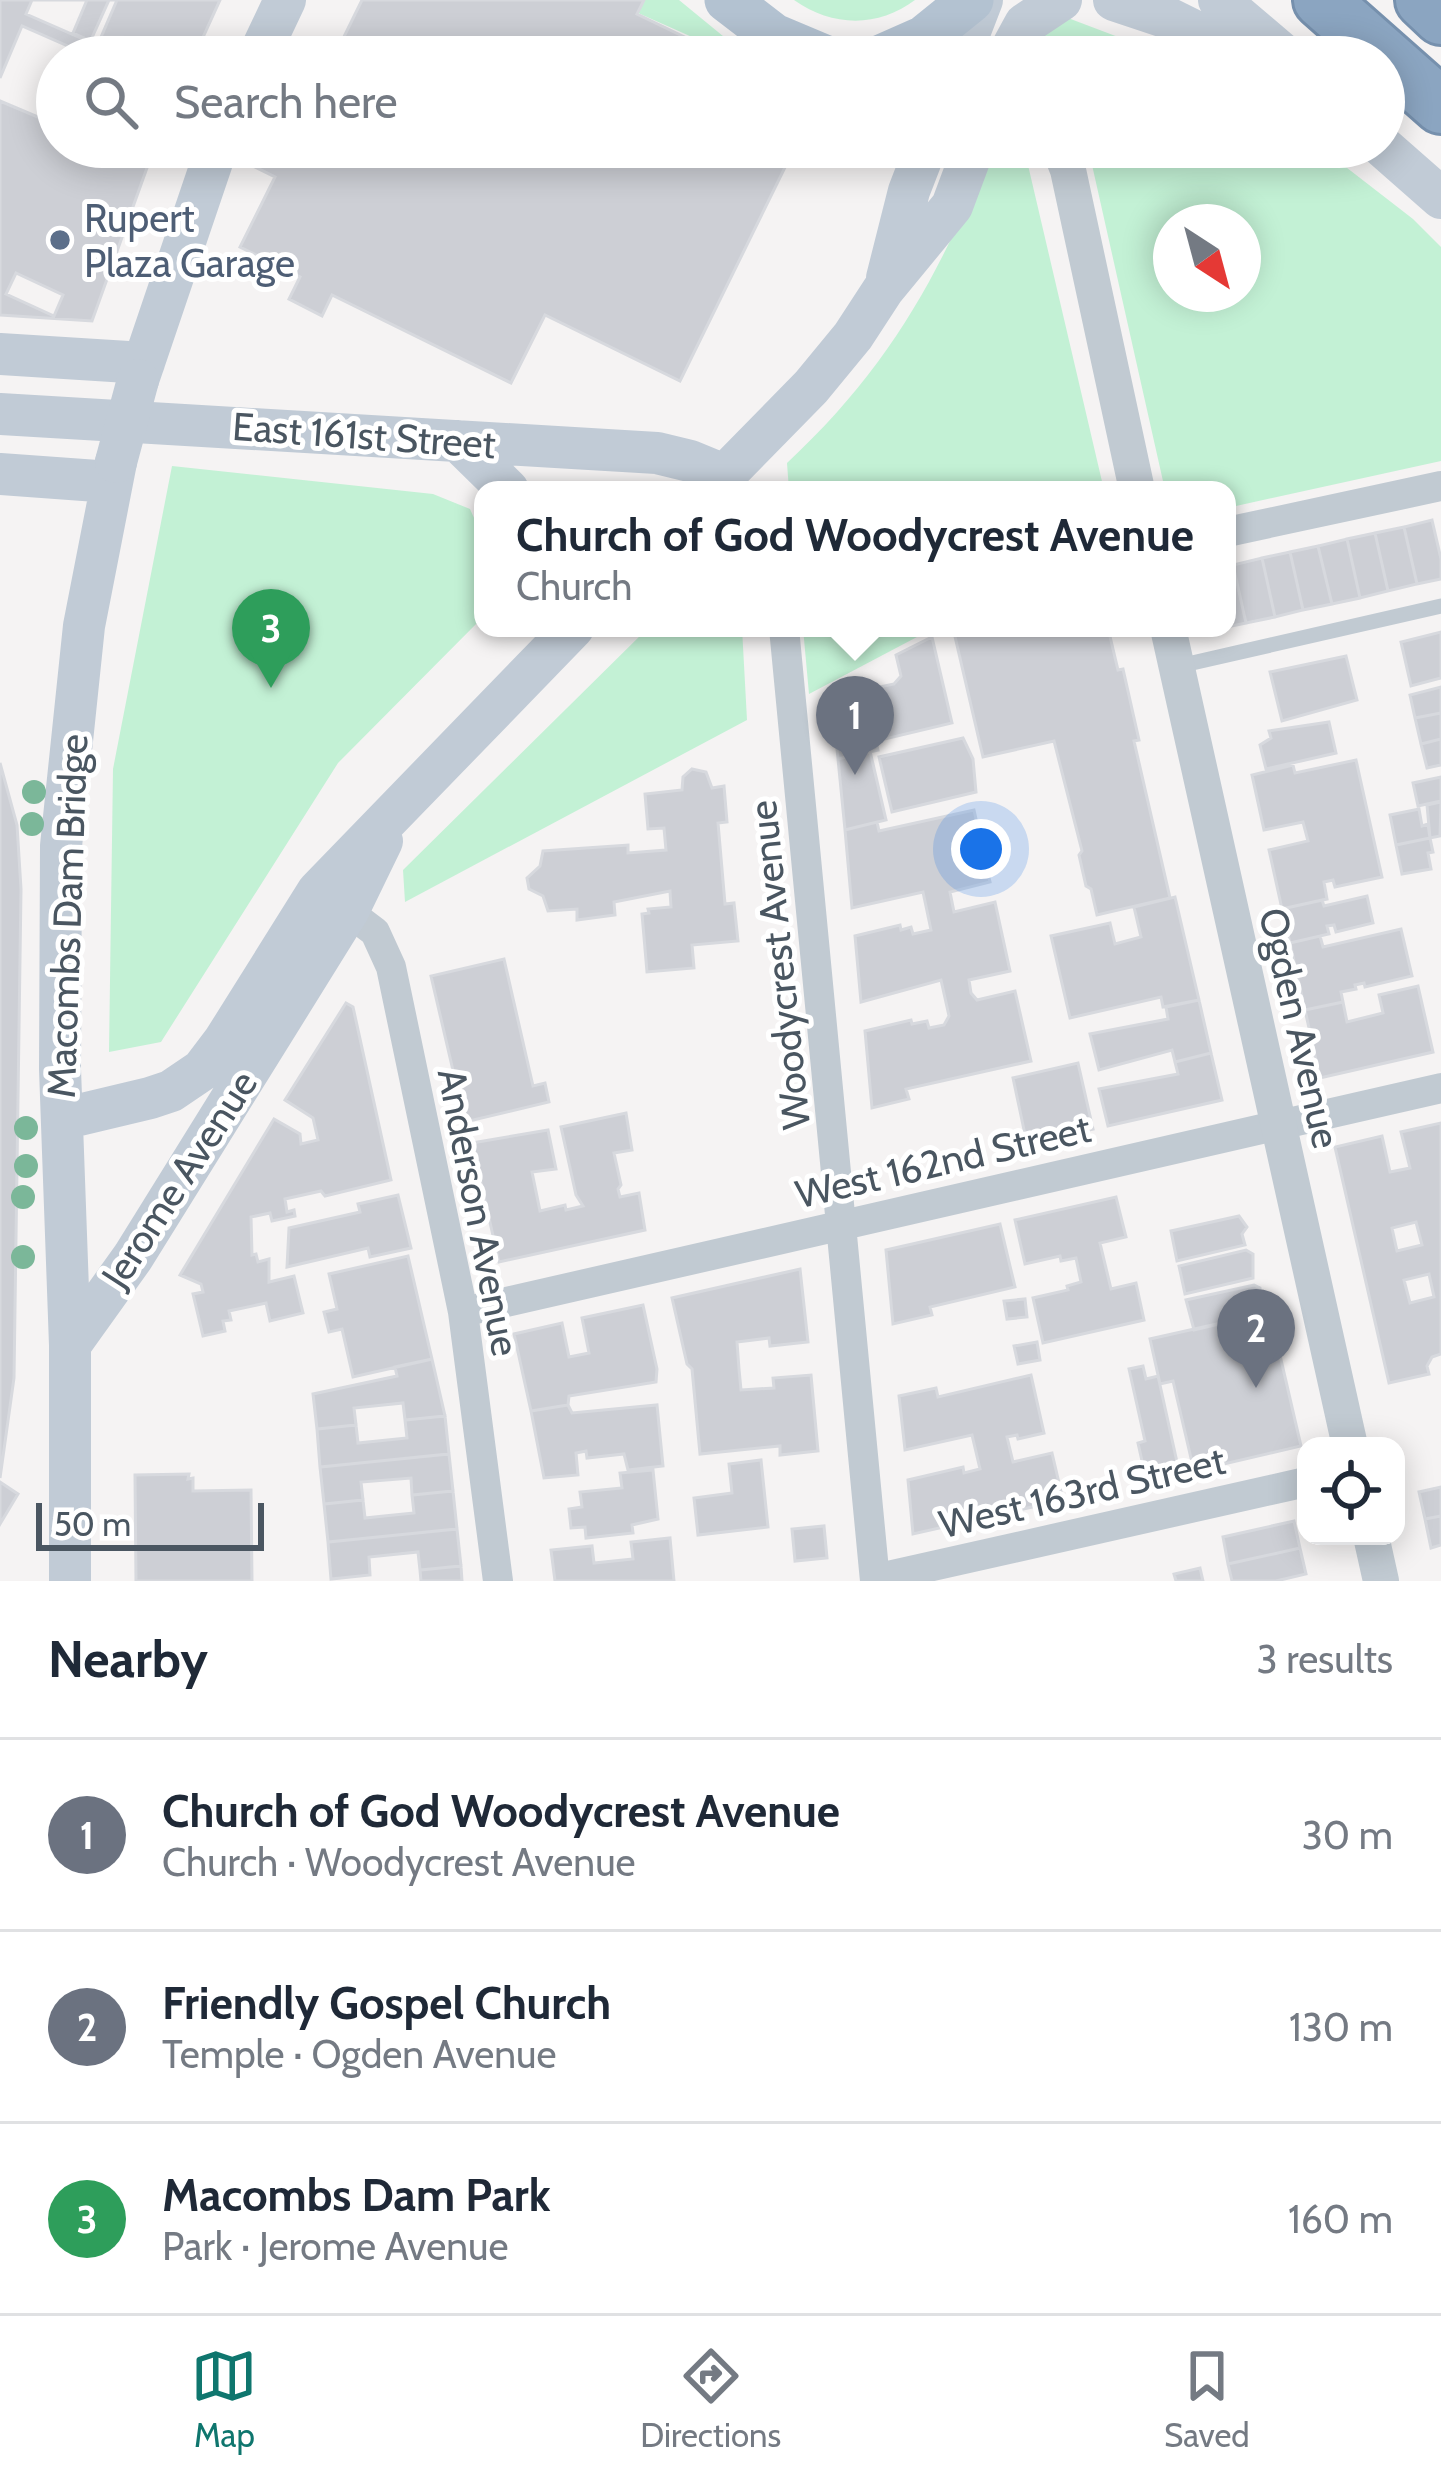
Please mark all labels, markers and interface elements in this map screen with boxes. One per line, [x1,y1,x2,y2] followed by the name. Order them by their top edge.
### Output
[36,36,1405,168] search box
[78,69,144,135] icon: search
[174,75,398,129] text: Search here
[84,194,295,287] place label: Rupert Plaza Garage
[1153,204,1261,312] north arrow
[47,227,73,253] marker: Rupert Plaza Garage
[231,402,497,468] street label: East 161st Street
[474,481,1236,637] popup
[516,508,1194,562] text: Church of God Woodycrest Avenue
[516,562,632,610] text: Church
[232,589,310,688] pin: 3
[816,676,894,775] pin: 1
[37,733,97,1099] street label: Macombs Dam Bridge
[738,798,820,1132] street label: Woodycrest Avenue
[951,819,1011,879] your location
[1249,903,1351,1153] street label: Ogden Avenue
[90,1061,267,1297] street label: Jerome Avenue
[428,1064,530,1360] street label: Anderson Avenue
[791,1104,1095,1218] street label: West 162nd Street
[1217,1289,1295,1388] pin: 2
[934,1436,1230,1548] street label: West 163rd Street
[1297,1437,1405,1545] map controls
[1297,1437,1405,1545] button: locate
[36,1497,264,1550] scale bar
[54,1504,131,1544] text: 50 m
[48,1628,208,1690] text: Nearby
[1256,1635,1393,1683] text: 3 results
[162,1784,840,1838] text: Church of God Woodycrest Avenue
[80,1811,94,1859] text: 1
[1302,1811,1393,1859] text: 30 m
[162,1838,636,1886] text: Church · Woodycrest Avenue
[162,1976,611,2030] text: Friendly Gospel Church
[77,2003,97,2051] text: 2
[1289,2003,1393,2051] text: 130 m
[162,2030,557,2078] text: Temple · Ogden Avenue
[162,2168,551,2222] text: Macombs Dam Park
[76,2195,98,2243] text: 3
[1288,2195,1393,2243] text: 160 m
[162,2222,508,2270] text: Park · Jerome Avenue
[191,2343,257,2455] tab: Map
[640,2343,781,2455] tab: Directions
[1164,2343,1250,2455] tab: Saved

